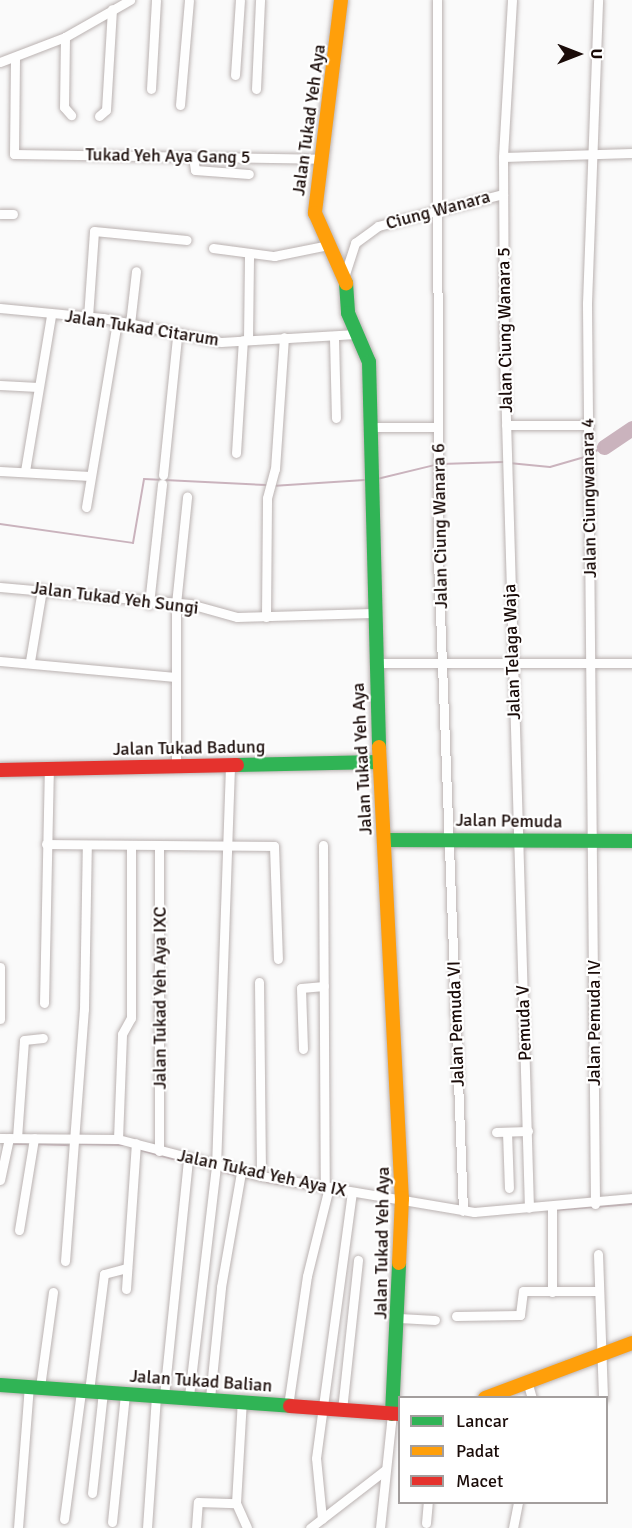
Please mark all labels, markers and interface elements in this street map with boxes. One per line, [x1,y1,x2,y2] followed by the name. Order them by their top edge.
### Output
[548,24,608,84] north arrow
[288,43,330,197] street label: Jalan Tukad Yeh Aya
[586,49,606,59] text: U
[85,144,251,168] street label: Tukad Yeh Aya Gang 5
[383,186,493,234] street label: Ciung Wanara
[493,247,517,413] street label: Jalan Ciung Wanara 5
[63,305,221,351] street label: Jalan Tukad Citarum
[577,418,601,578] street label: Jalan Ciungwanara 4
[428,443,452,609] street label: Jalan Ciung Wanara 6
[30,577,200,619] street label: Jalan Tukad Yeh Sungi
[499,584,525,720] street label: Jalan Telaga Waja
[347,682,377,836] street label: Jalan Tukad Yeh Aya
[113,736,265,760] street label: Jalan Tukad Badung
[456,809,562,833] street label: Jalan Pemuda
[149,907,171,1089] street label: Jalan Tukad Yeh Aya IXC
[583,960,605,1086] street label: Jalan Pemuda IV
[443,961,469,1087] street label: Jalan Pemuda VI
[512,985,536,1061] street label: Pemuda V
[175,1145,349,1201] street label: Jalan Tukad Yeh Aya IX
[370,1167,394,1319] street label: Jalan Tukad Yeh Aya
[129,1365,273,1397] street label: Jalan Tukad Balian
[398,1396,608,1504] legend
[456,1410,508,1432] text: Lancar
[456,1440,500,1462] text: Padat
[456,1470,503,1492] text: Macet

